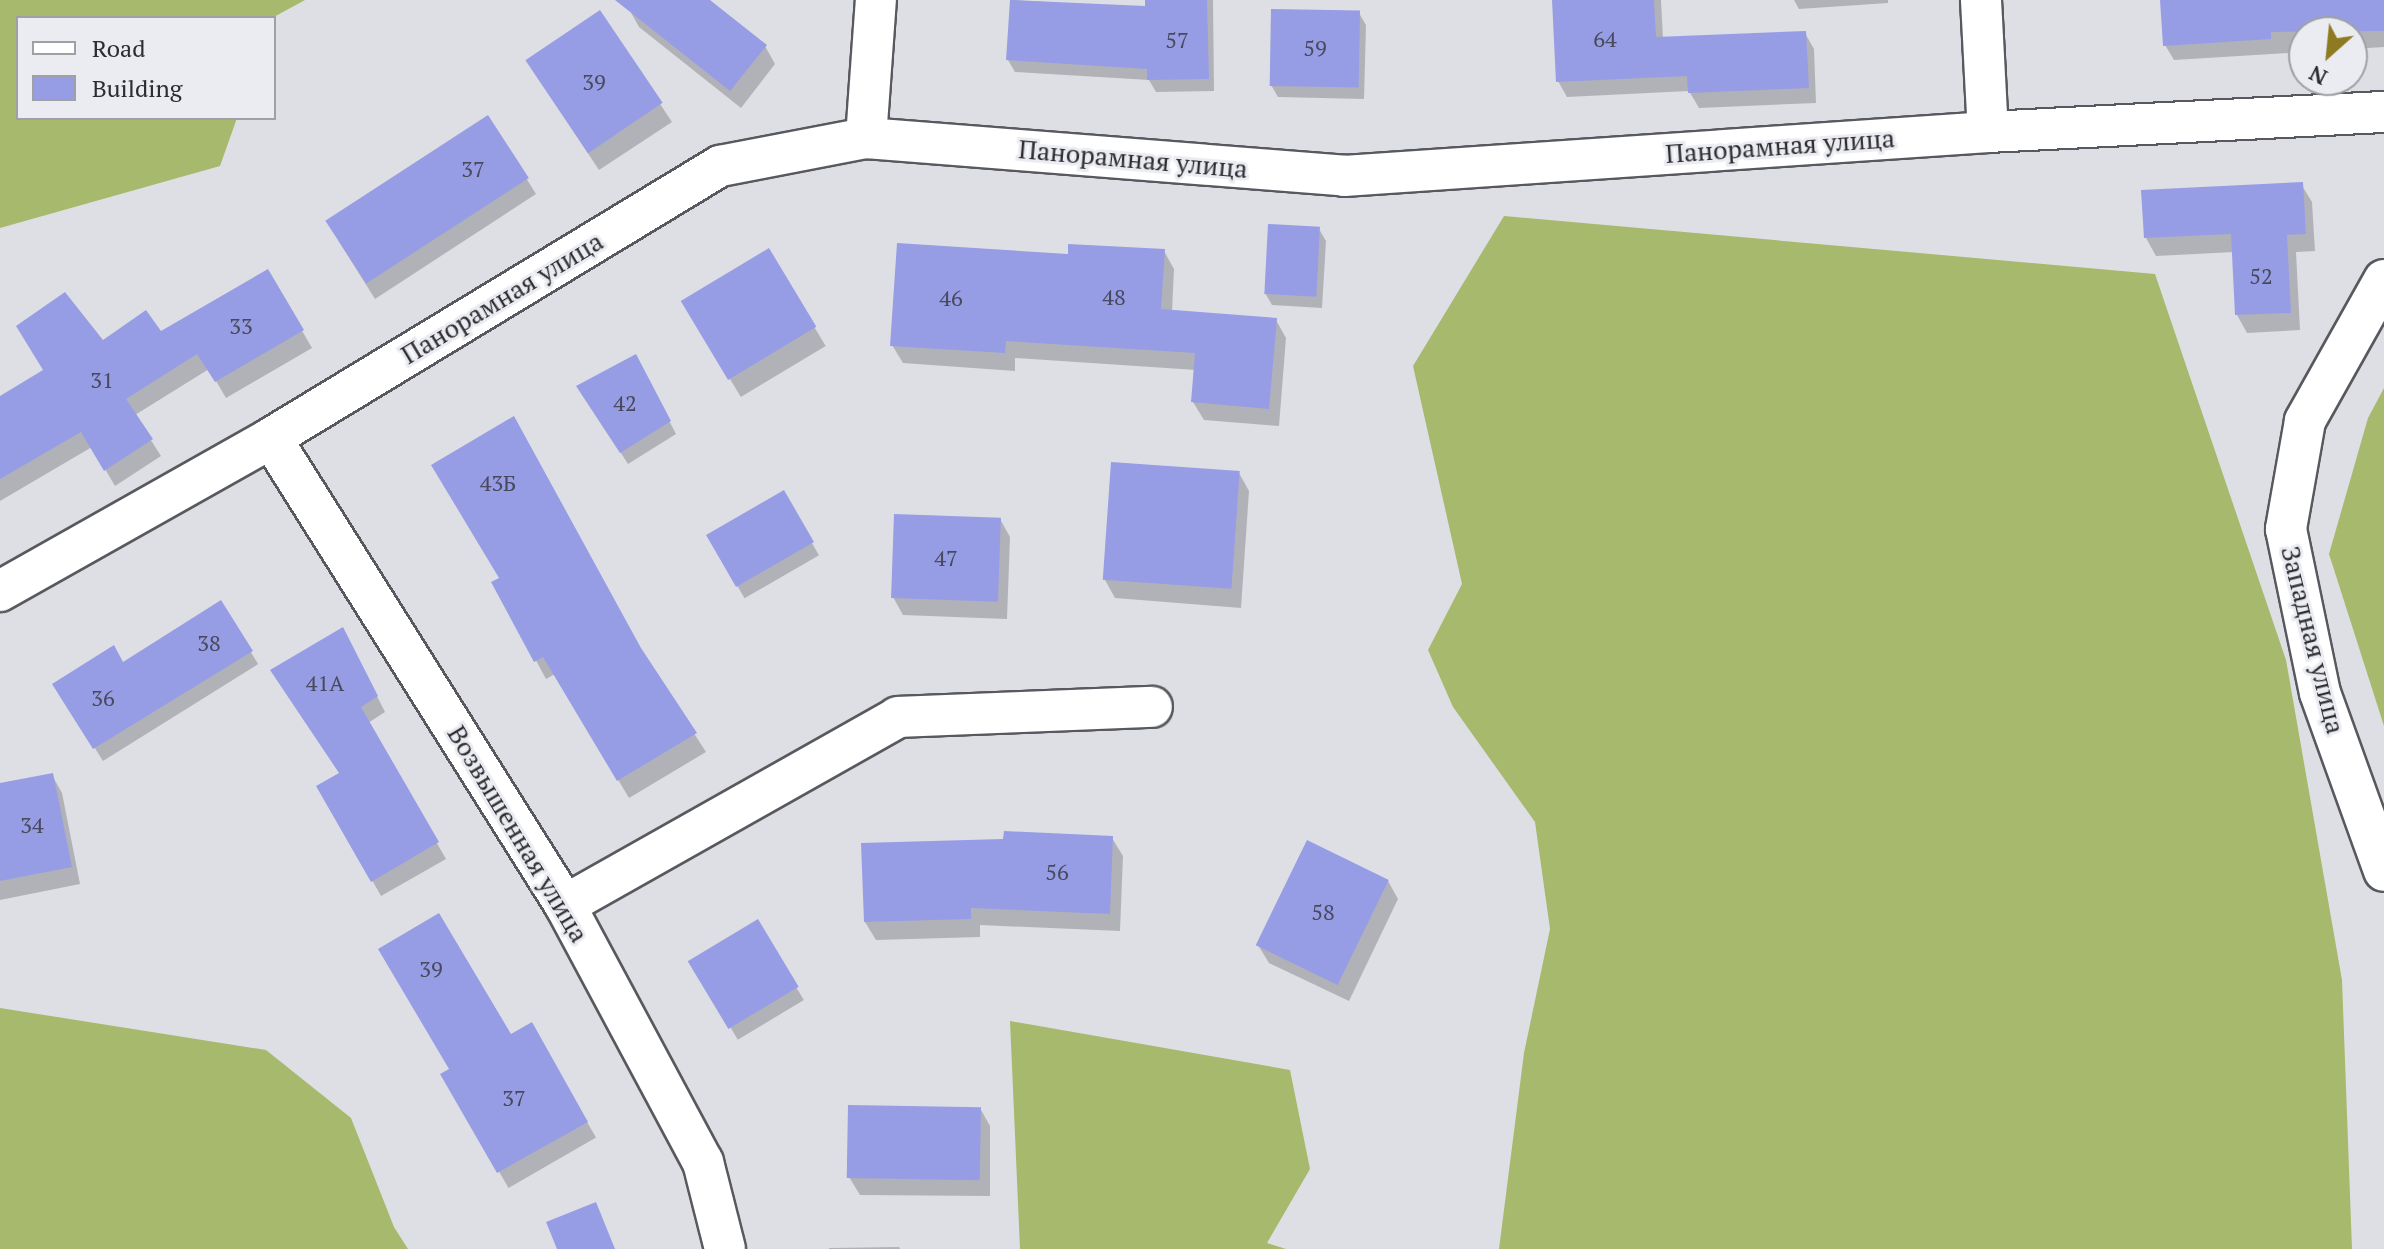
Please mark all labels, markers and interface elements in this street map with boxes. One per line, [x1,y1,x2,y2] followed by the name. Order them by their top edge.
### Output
[16,16,276,120] legend
[2288,16,2368,96] north arrow
[1593,26,1617,52] house number: 64
[1165,27,1189,53] house number: 57
[92,32,146,64] text: Road
[1303,35,1327,61] house number: 59
[2304,59,2332,93] text: N
[582,69,606,95] house number: 39
[92,72,182,104] text: Building
[1664,122,1896,170] street label: Панорамная улица
[1017,133,1249,185] street label: Панорамная улица
[461,156,485,182] house number: 37
[395,225,609,371] street label: Панорамная улица
[2249,263,2273,289] house number: 52
[1102,284,1126,310] house number: 48
[939,285,963,311] house number: 46
[229,313,253,339] house number: 33
[90,367,114,393] house number: 31
[613,390,637,416] house number: 42
[480,470,516,496] house number: 43Б
[2275,543,2351,737] street label: Западная улица
[934,545,958,571] house number: 47
[197,630,221,656] house number: 38
[306,670,344,696] house number: 41А
[91,685,115,711] house number: 36
[441,720,595,948] street label: Возвышенная улица
[20,812,44,838] house number: 34
[1045,859,1069,885] house number: 56
[1311,899,1335,925] house number: 58
[419,956,443,982] house number: 39
[502,1085,526,1111] house number: 37

